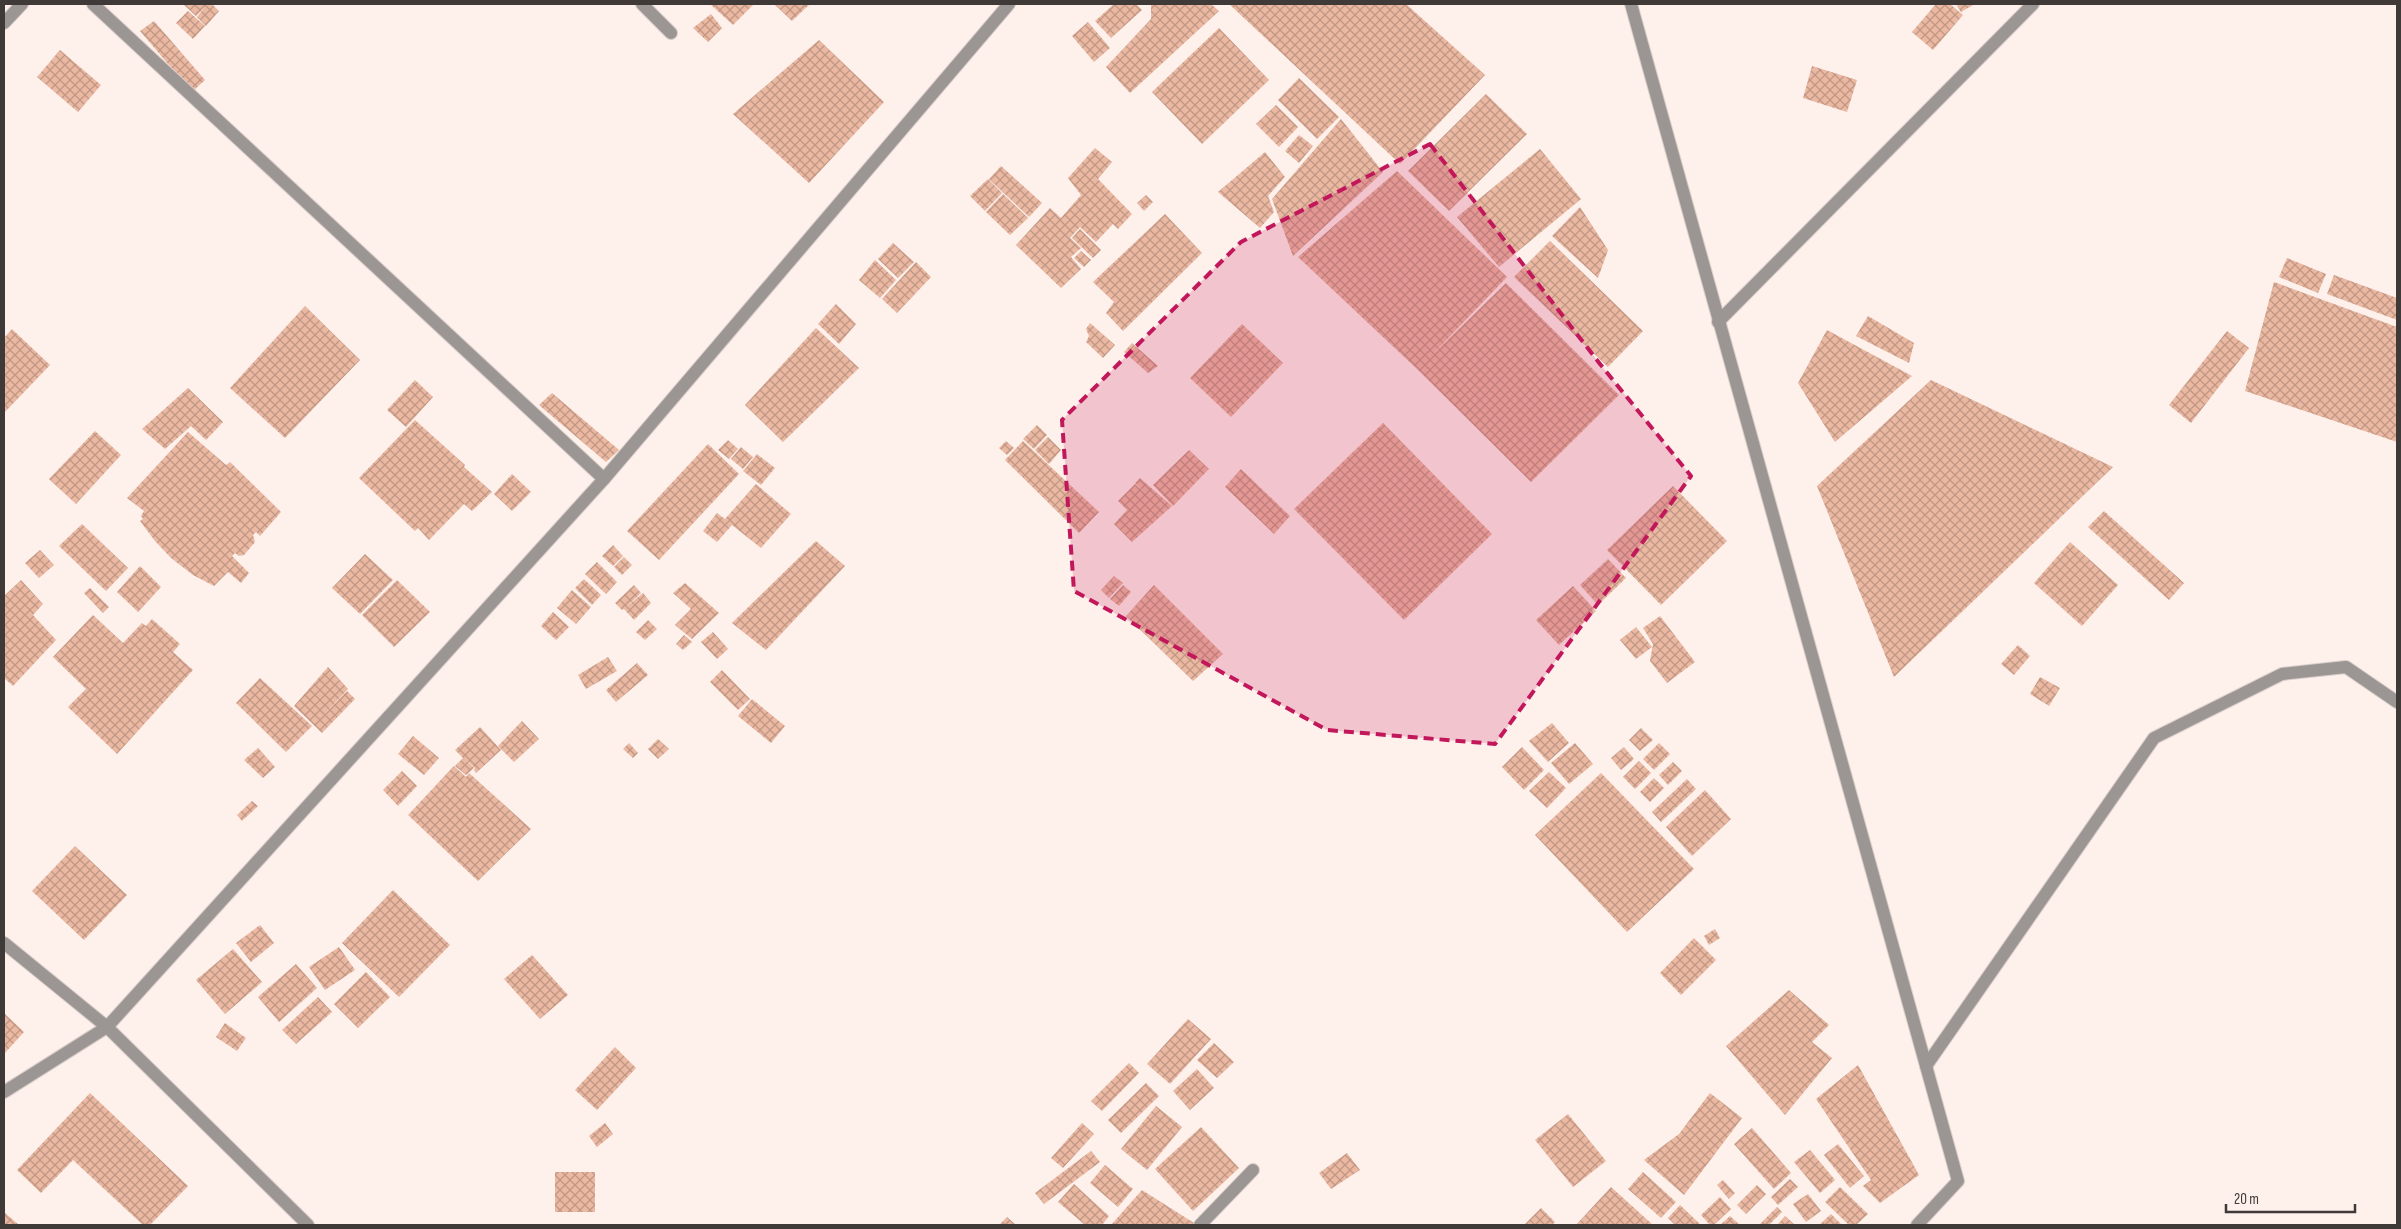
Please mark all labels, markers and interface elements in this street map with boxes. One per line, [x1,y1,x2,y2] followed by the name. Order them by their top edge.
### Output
[2226,1182,2355,1214] scale bar
[2234,1190,2259,1209] text: 20 m

